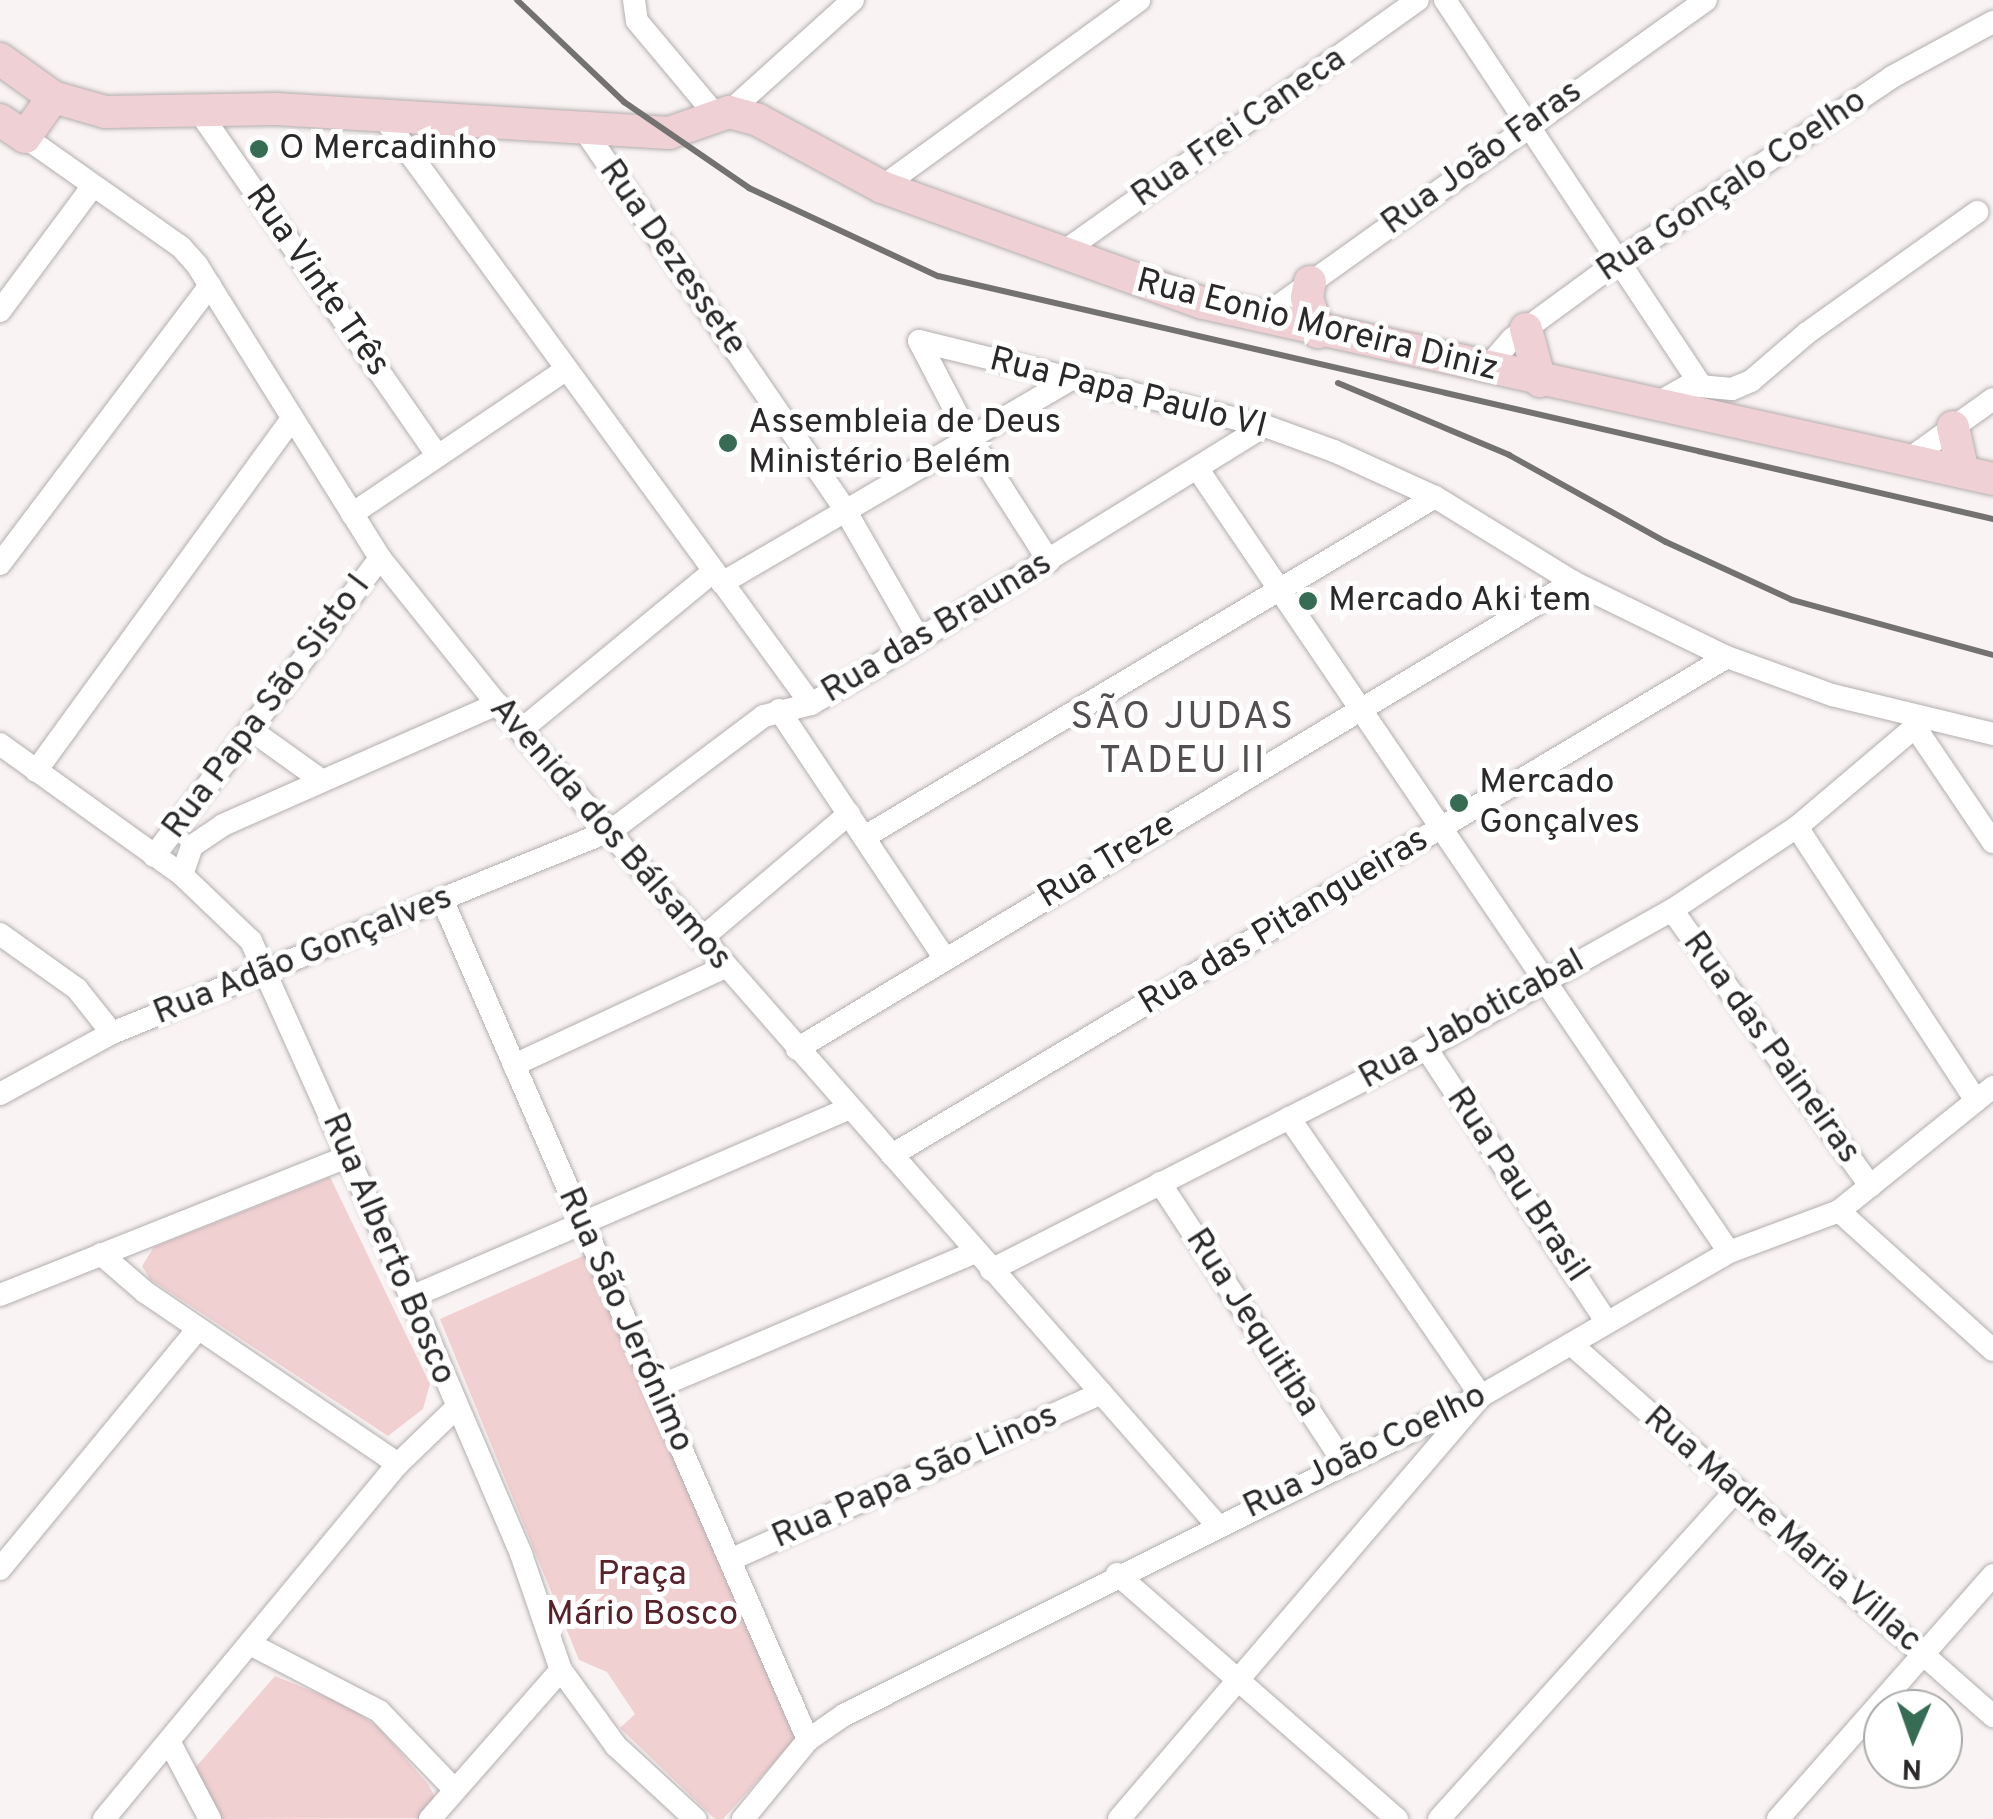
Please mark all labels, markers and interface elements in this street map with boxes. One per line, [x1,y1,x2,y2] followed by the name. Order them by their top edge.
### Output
[1124,39,1354,217] street label: Rua Frei Caneca
[1374,71,1590,245] street label: Rua João Faras
[1589,80,1875,292] street label: Rua Gonçalo Coelho
[279,128,497,170] place label: O Mercadinho
[248,138,270,160] marker: O Mercadinho
[589,152,755,364] street label: Rua Dezessete
[235,176,399,386] street label: Rua Vinte Três
[1132,261,1502,391] street label: Rua Eonio Moreira Diniz
[984,339,1272,449] street label: Rua Papa Paulo VI
[748,402,1061,484] place label: Assembleia de Deus Ministério Belém
[717,432,739,454] marker: Assembleia de Deus Ministério Belém
[814,543,1060,713] street label: Rua das Braunas
[154,567,380,847] street label: Rua Papa São Sisto I
[1328,580,1593,622] place label: Mercado Aki tem
[1297,590,1319,612] marker: Mercado Aki tem
[480,689,740,979] street label: Avenida dos Bálsamos
[1071,696,1295,786] district label: SÃO JUDAS TADEU II
[1479,762,1640,844] place label: Mercado Gonçalves
[1448,792,1470,814] marker: Mercado Gonçalves
[1030,803,1184,919] street label: Rua Treze
[1132,819,1436,1025] street label: Rua das Pitangueiras
[147,877,459,1035] street label: Rua Adão Gonçalves
[1673,924,1869,1172] street label: Rua das Paineiras
[1352,941,1592,1099] street label: Rua Jaboticabal
[1436,1080,1598,1290] street label: Rua Pau Brasil
[312,1106,464,1392] street label: Rua Alberto Bosco
[548,1181,702,1459] street label: Rua São Jerónimo
[1176,1221,1328,1425] street label: Rua Jequitiba
[1237,1375,1493,1529] street label: Rua João Coelho
[766,1395,1064,1559] street label: Rua Papa São Linos
[1634,1397,1930,1663] street label: Rua Madre Maria Villac
[546,1554,738,1636] park label: Praça Mário Bosco
[1863,1689,1963,1789] north arrow
[1901,1749,1923,1785] text: N

